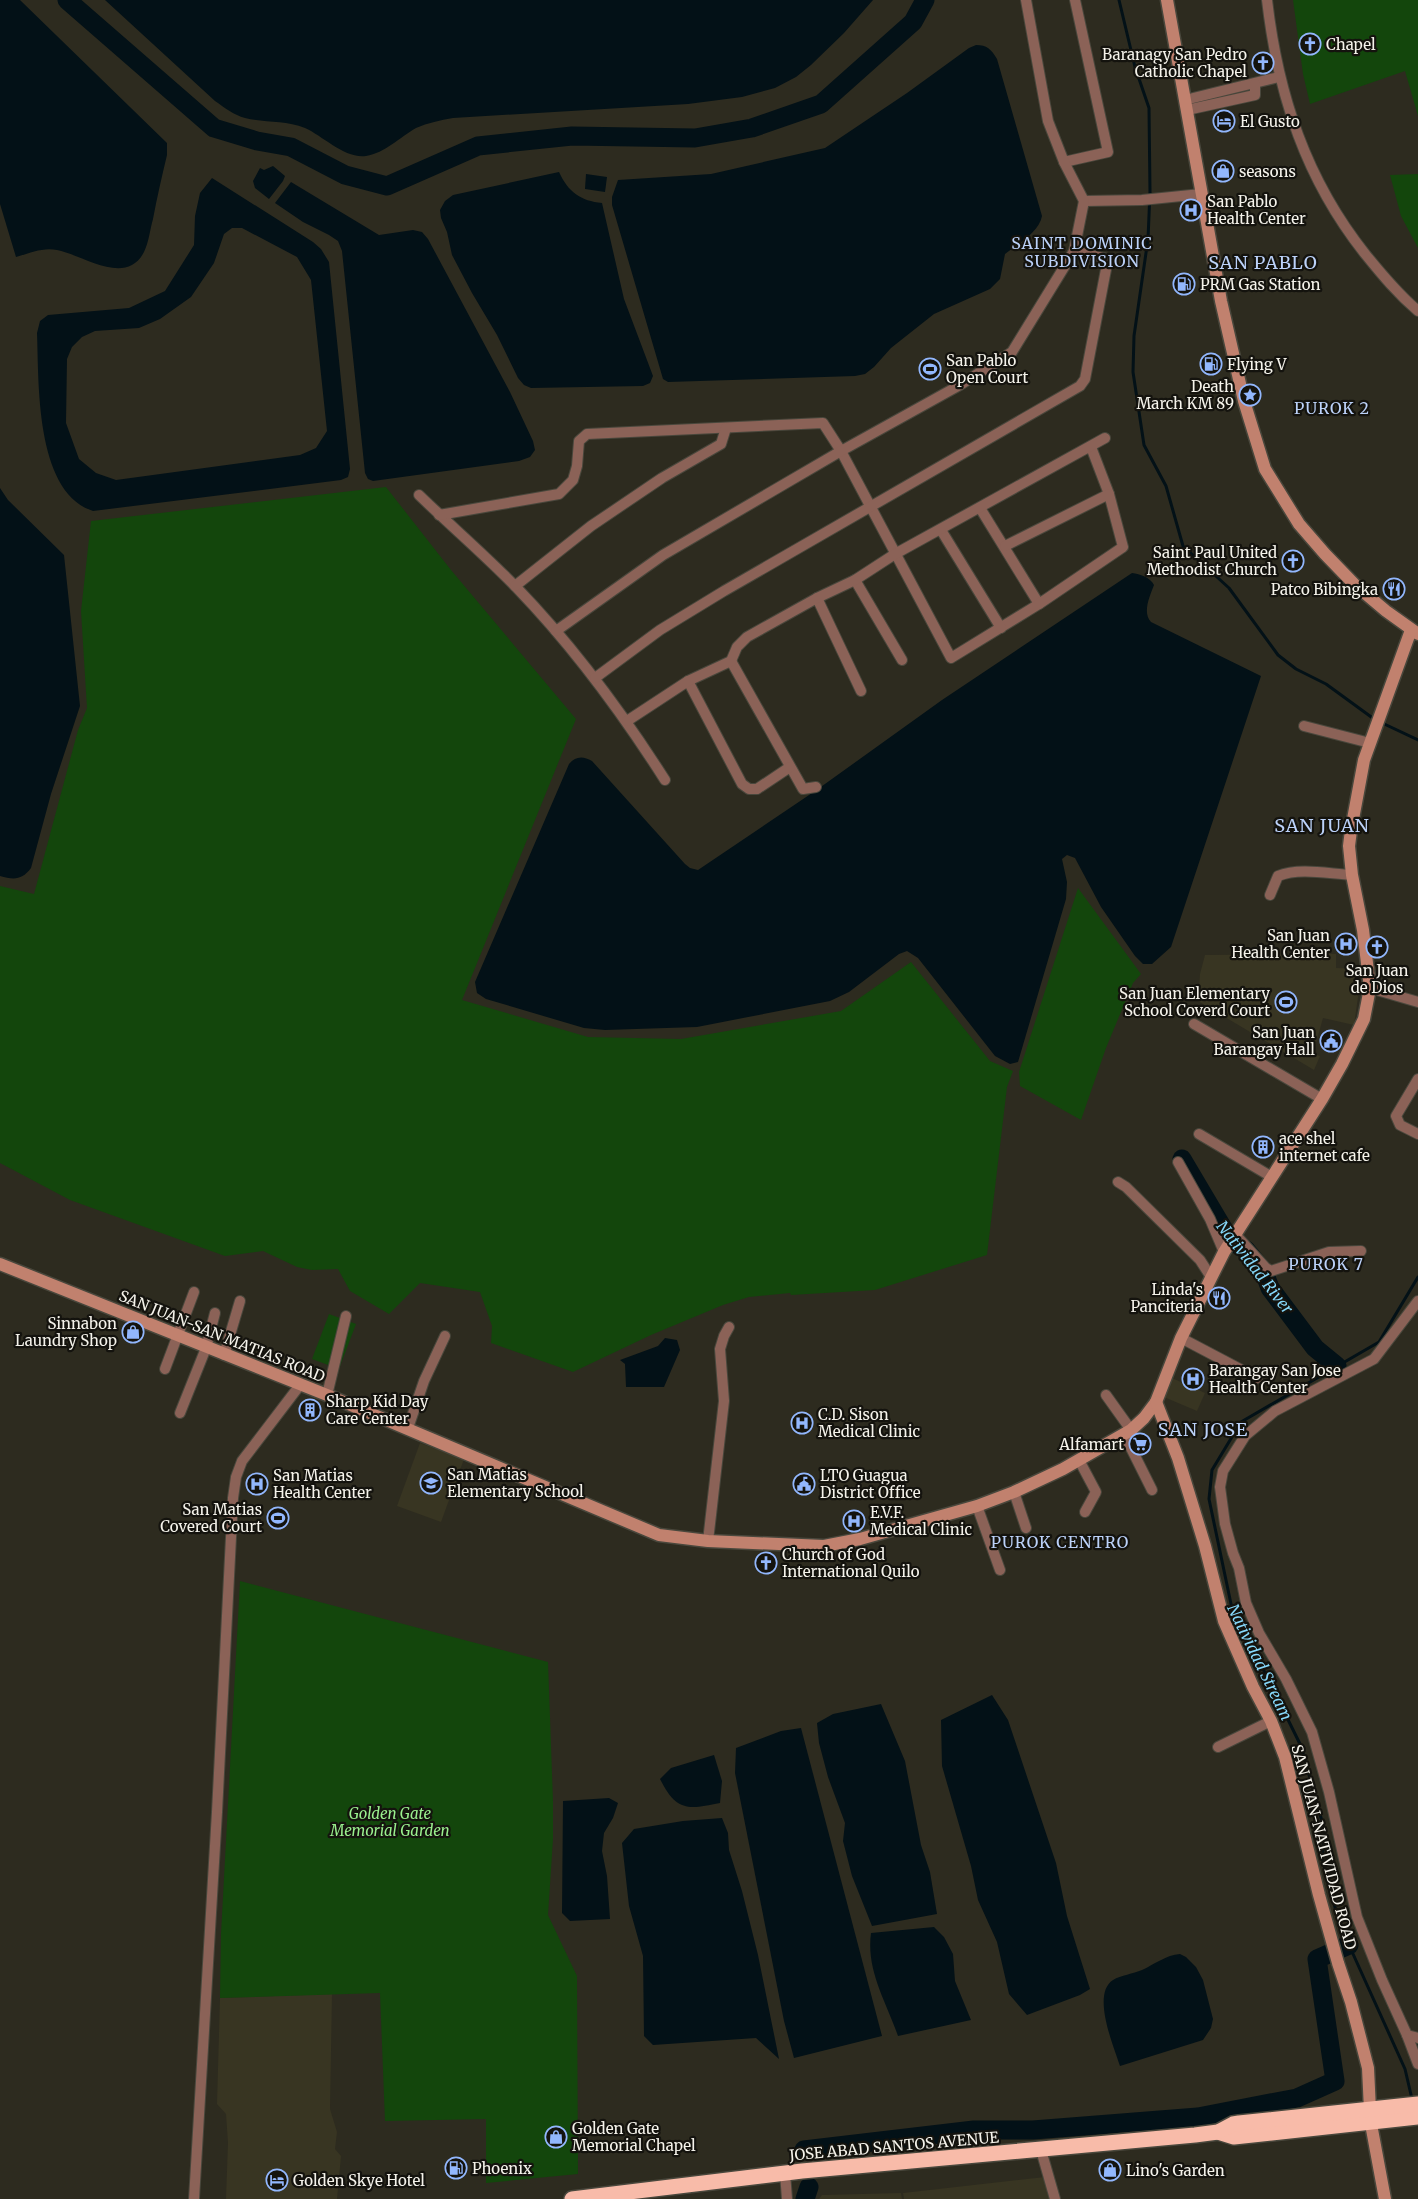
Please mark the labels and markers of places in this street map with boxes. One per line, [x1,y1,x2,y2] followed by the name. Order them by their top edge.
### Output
[1298,32,1322,56] church icon: Chapel
[1326,35,1376,54] place label: Chapel
[1102,45,1247,81] place label: Baranagy San Pedro Catholic Chapel
[1251,51,1275,75] church icon: Baranagy San Pedro Catholic Chapel
[1212,109,1236,133] hotel icon: El Gusto
[1240,112,1300,131] place label: El Gusto
[1211,159,1235,183] shop icon: seasons
[1239,162,1296,181] place label: seasons
[1207,192,1306,228] place label: San Pablo Health Center
[1179,198,1203,222] hospital icon: San Pablo Health Center
[1172,272,1196,296] fuel station icon: PRM Gas Station
[1200,275,1321,294] place label: PRM Gas Station
[946,351,1028,387] place label: San Pablo Open Court
[1199,352,1223,376] fuel station icon: Flying V
[1227,355,1287,374] place label: Flying V
[918,357,942,381] sports icon: San Pablo Open Court
[1137,377,1234,413] place label: Death March KM 89
[1238,383,1262,407] place icon: Death March KM 89
[1147,543,1277,579] place label: Saint Paul United Methodist Church
[1281,549,1305,573] church icon: Saint Paul United Methodist Church
[1382,577,1406,601] restaurant icon: Patco Bibingka
[1271,580,1378,599] place label: Patco Bibingka
[1231,926,1330,962] place label: San Juan Health Center
[1334,932,1358,956] hospital icon: San Juan Health Center
[1365,935,1389,959] church icon: San Juan de Dios
[1345,961,1409,997] place label: San Juan de Dios
[1119,984,1270,1020] place label: San Juan Elementary School Coverd Court
[1274,990,1298,1014] sports icon: San Juan Elementary School Coverd Court
[1214,1023,1315,1059] place label: San Juan Barangay Hall
[1319,1029,1343,1053] public building icon: San Juan Barangay Hall
[1279,1129,1370,1165] place label: ace shel internet cafe
[1251,1135,1275,1159] building icon: ace shel internet cafe
[1130,1280,1203,1316] place label: Linda's Panciteria
[1207,1286,1231,1310] restaurant icon: Linda's Panciteria
[15,1314,117,1350] place label: Sinnabon Laundry Shop
[121,1320,145,1344] shop icon: Sinnabon Laundry Shop
[1209,1361,1341,1397] place label: Barangay San Jose Health Center
[1181,1367,1205,1391] hospital icon: Barangay San Jose Health Center
[326,1392,429,1428] place label: Sharp Kid Day Care Center
[298,1398,322,1422] building icon: Sharp Kid Day Care Center
[818,1405,921,1441] place label: C.D. Sison Medical Clinic
[790,1411,814,1435] hospital icon: C.D. Sison Medical Clinic
[1128,1432,1152,1456] supermarket icon: Alfamart
[1058,1435,1124,1454] place label: Alfamart
[447,1465,584,1501] place label: San Matias Elementary School
[273,1466,372,1502] place label: San Matias Health Center
[820,1466,921,1502] place label: LTO Guagua District Office
[419,1471,443,1495] school or university icon: San Matias Elementary School
[245,1472,269,1496] hospital icon: San Matias Health Center
[792,1472,816,1496] public building icon: LTO Guagua District Office
[160,1500,262,1536] place label: San Matias Covered Court
[870,1503,973,1539] place label: E.V.F. Medical Clinic
[266,1506,290,1530] sports icon: San Matias Covered Court
[842,1509,866,1533] hospital icon: E.V.F. Medical Clinic
[782,1545,920,1581] place label: Church of God International Quilo
[754,1551,778,1575] church icon: Church of God International Quilo
[572,2119,696,2155] place label: Golden Gate Memorial Chapel
[544,2125,568,2149] shop icon: Golden Gate Memorial Chapel
[444,2156,468,2180] fuel station icon: Phoenix
[1098,2158,1122,2182] shop icon: Lino's Garden
[472,2159,532,2178] place label: Phoenix
[1126,2161,1225,2180] place label: Lino's Garden
[265,2168,289,2192] hotel icon: Golden Skye Hotel
[293,2171,425,2190] place label: Golden Skye Hotel

